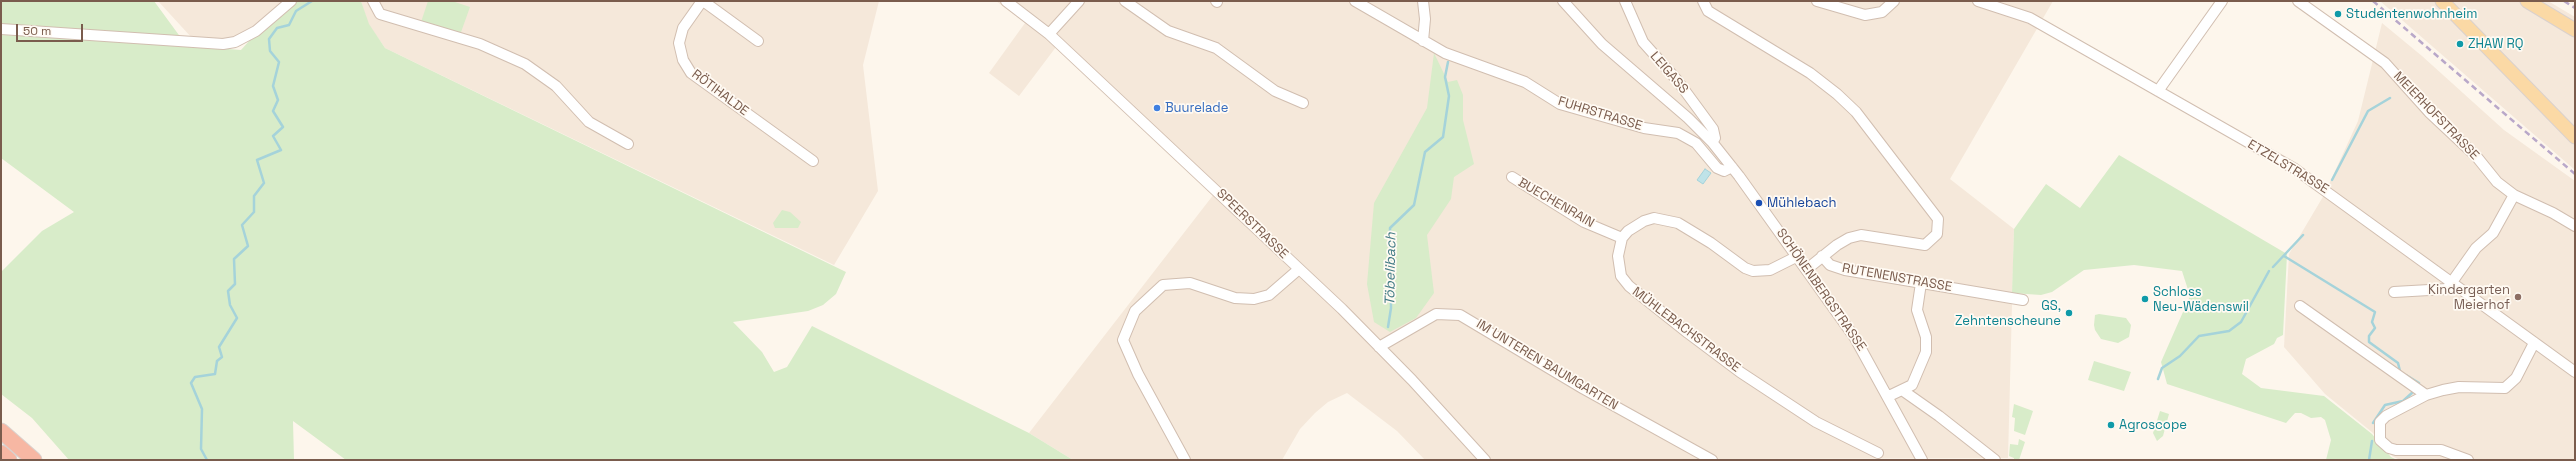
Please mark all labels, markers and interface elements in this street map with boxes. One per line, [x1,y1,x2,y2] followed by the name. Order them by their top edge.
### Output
[2346,6,2477,22] place label: Studentenwohnheim
[2333,9,2343,19] marker: Studentenwohnheim
[18,16,85,42] scale bar
[23,23,51,39] text: 50 m
[2468,36,2523,52] place label: ZHAW RQ
[2455,39,2465,49] marker: ZHAW RQ
[1647,49,1691,97] street label: LEIGASS
[689,67,751,119] street label: RÖTIHALDE
[2390,69,2482,163] street label: MEIERHOFSTRASSE
[1556,94,1644,134] street label: FUHRSTRASSE
[1165,100,1228,116] place label: Buurelade
[1152,103,1162,113] marker: Buurelade
[2245,137,2331,197] street label: ETZELSTRASSE
[1515,175,1597,231] street label: BUECHENRAIN
[1213,186,1291,262] street label: SPEERSTRASSE
[1767,195,1836,211] place label: Mühlebach
[1754,198,1764,208] marker: Mühlebach
[1773,226,1869,354] street label: SCHÖNENBERGSTRASSE
[1382,232,1400,306] water label: Töbelibach
[1841,261,1953,295] street label: RUTENENSTRASSE
[2428,282,2510,313] place label: Kindergarten Meierhof
[1629,284,1743,376] street label: MÜHLEBACHSTRASSE
[2153,284,2249,315] place label: Schloss Neu-Wädenswil
[2513,292,2523,302] marker: Kindergarten Meierhof
[2140,294,2150,304] marker: Schloss Neu-Wädenswil
[1955,298,2061,329] place label: GS, Zehntenscheune
[2064,308,2074,318] marker: GS, Zehntenscheune
[1473,316,1621,414] street label: IM UNTEREN BAUMGARTEN
[2119,417,2187,433] place label: Agroscope
[2106,420,2116,430] marker: Agroscope

